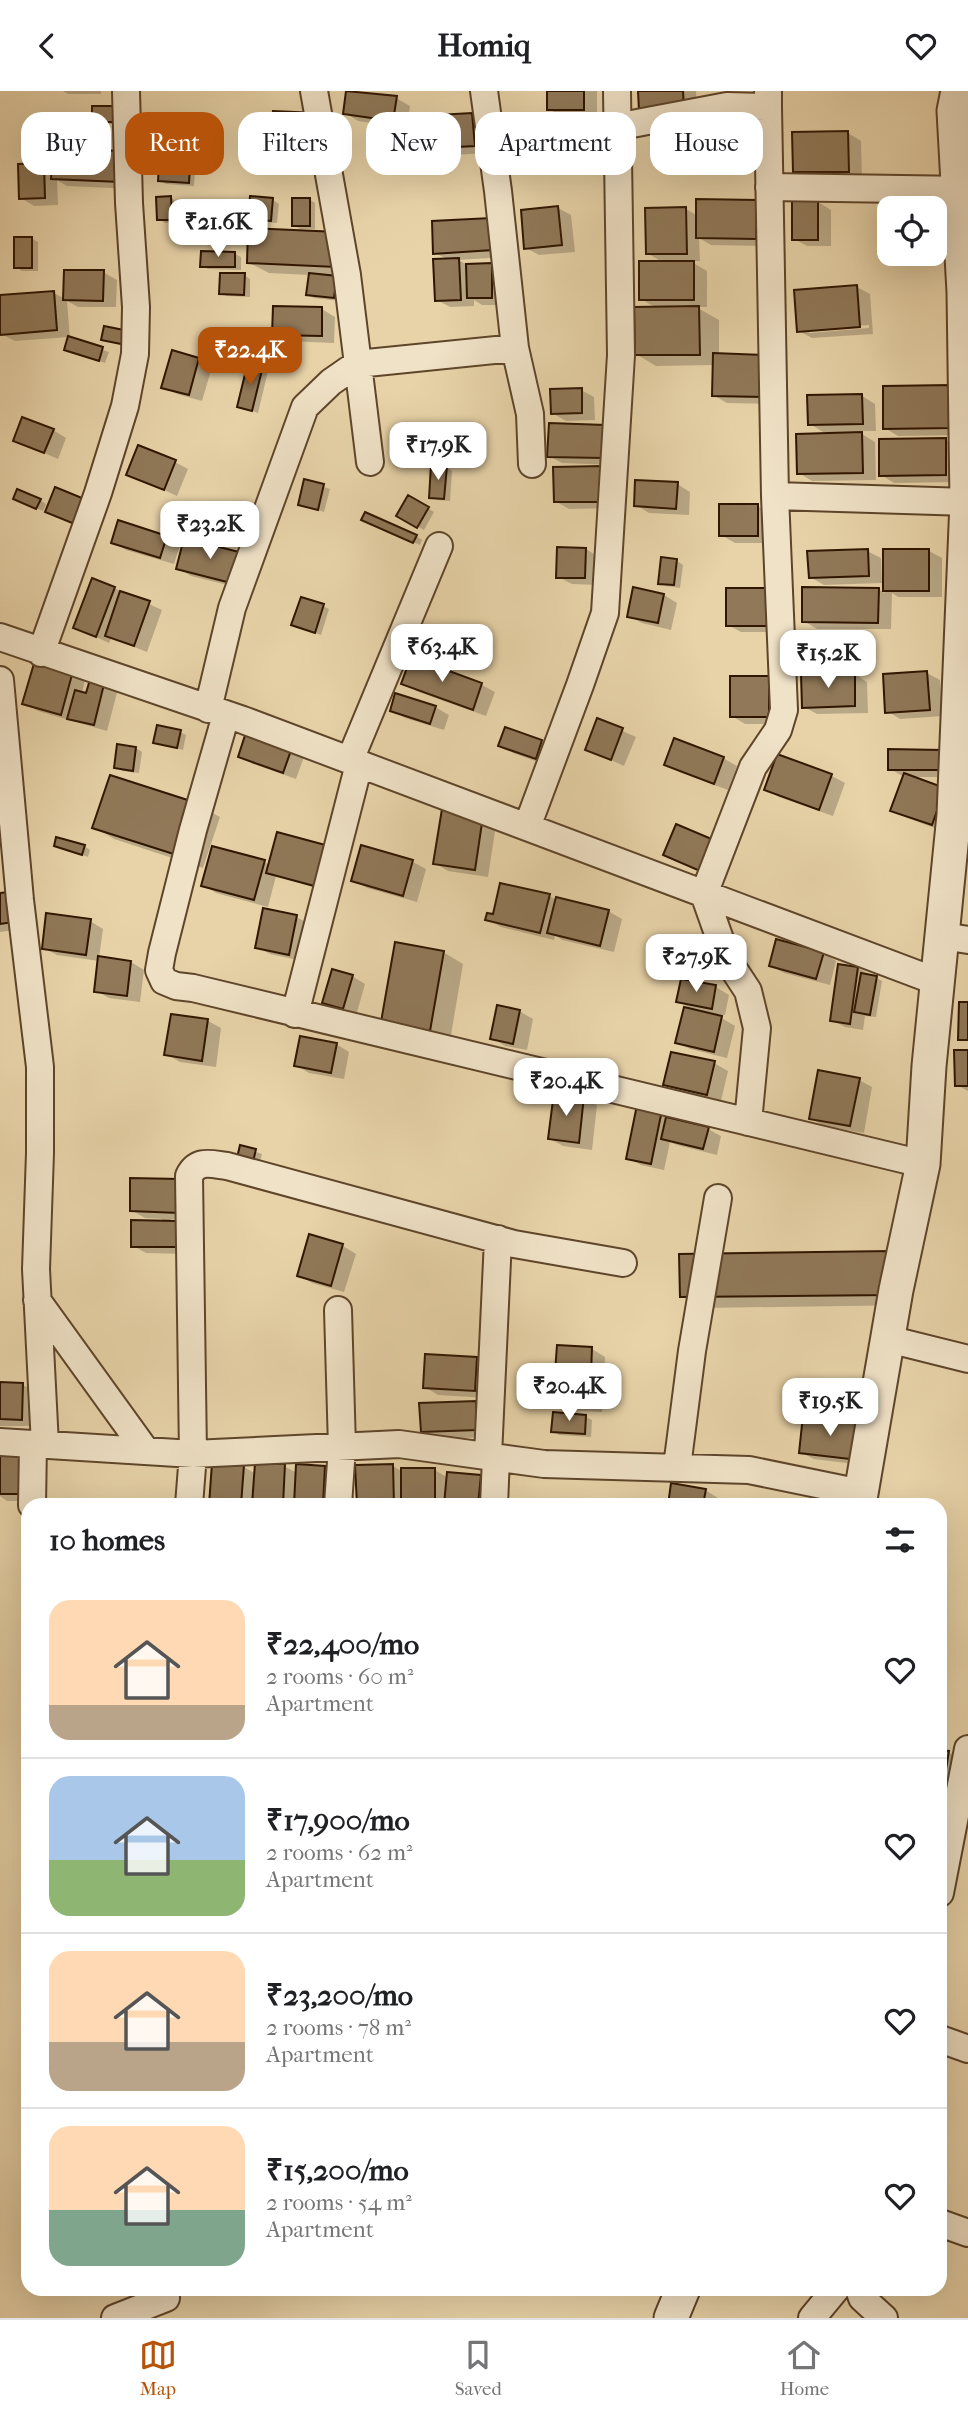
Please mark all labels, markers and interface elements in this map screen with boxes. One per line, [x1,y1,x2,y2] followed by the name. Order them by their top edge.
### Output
[28,27,66,65] icon: back
[437,27,531,64] text: Homiq
[902,27,940,65] icon: heart
[21,112,111,175] chip: Buy
[125,112,224,175] chip: Rent
[238,112,352,175] chip: Filters
[366,112,461,175] chip: New
[475,112,636,175] chip: Apartment
[650,112,763,175] chip: House
[877,196,947,266] map controls
[877,196,947,266] button: locate
[161,199,275,259] pin: ₹21.6K
[185,208,251,235] text: ₹21.6K
[193,327,307,387] pin: ₹22.4K
[214,336,286,363] text: ₹22.4K
[381,423,495,482] pin: ₹17.9K
[406,431,470,458] text: ₹17.9K
[153,501,267,561] pin: ₹23.2K
[176,510,244,537] text: ₹23.2K
[385,625,499,684] pin: ₹63.4K
[771,631,885,690] pin: ₹15.2K
[407,633,477,660] text: ₹63.4K
[796,639,860,666] text: ₹15.2K
[639,935,753,994] pin: ₹27.9K
[662,943,730,970] text: ₹27.9K
[509,1059,623,1118] pin: ₹20.4K
[530,1067,602,1094] text: ₹20.4K
[512,1363,626,1423] pin: ₹20.4K
[533,1372,605,1399] text: ₹20.4K
[773,1379,887,1438] pin: ₹19.5K
[798,1387,862,1414] text: ₹19.5K
[881,1521,919,1559] icon: filters
[49,1523,165,1558] text: 10 homes
[266,1627,419,1662] text: ₹22,400/mo
[105,1628,189,1712] icon: home
[881,1651,919,1689] icon: heart
[266,1663,413,1690] text: 2 rooms · 60 m²
[266,1690,374,1717] text: Apartment
[266,1803,410,1838] text: ₹17,900/mo
[105,1804,189,1888] icon: home
[881,1827,919,1865] icon: heart
[266,1839,413,1866] text: 2 rooms · 62 m²
[266,1866,374,1893] text: Apartment
[266,1978,413,2013] text: ₹23,200/mo
[105,1979,189,2063] icon: home
[881,2002,919,2040] icon: heart
[266,2014,411,2041] text: 2 rooms · 78 m²
[266,2041,374,2068] text: Apartment
[266,2153,409,2188] text: ₹15,200/mo
[105,2154,189,2238] icon: home
[881,2177,919,2215] icon: heart
[266,2189,412,2216] text: 2 rooms · 54 m²
[266,2216,374,2243] text: Apartment
[139,2336,177,2400] tab: Map
[455,2336,502,2400] tab: Saved
[780,2336,829,2400] tab: Home

